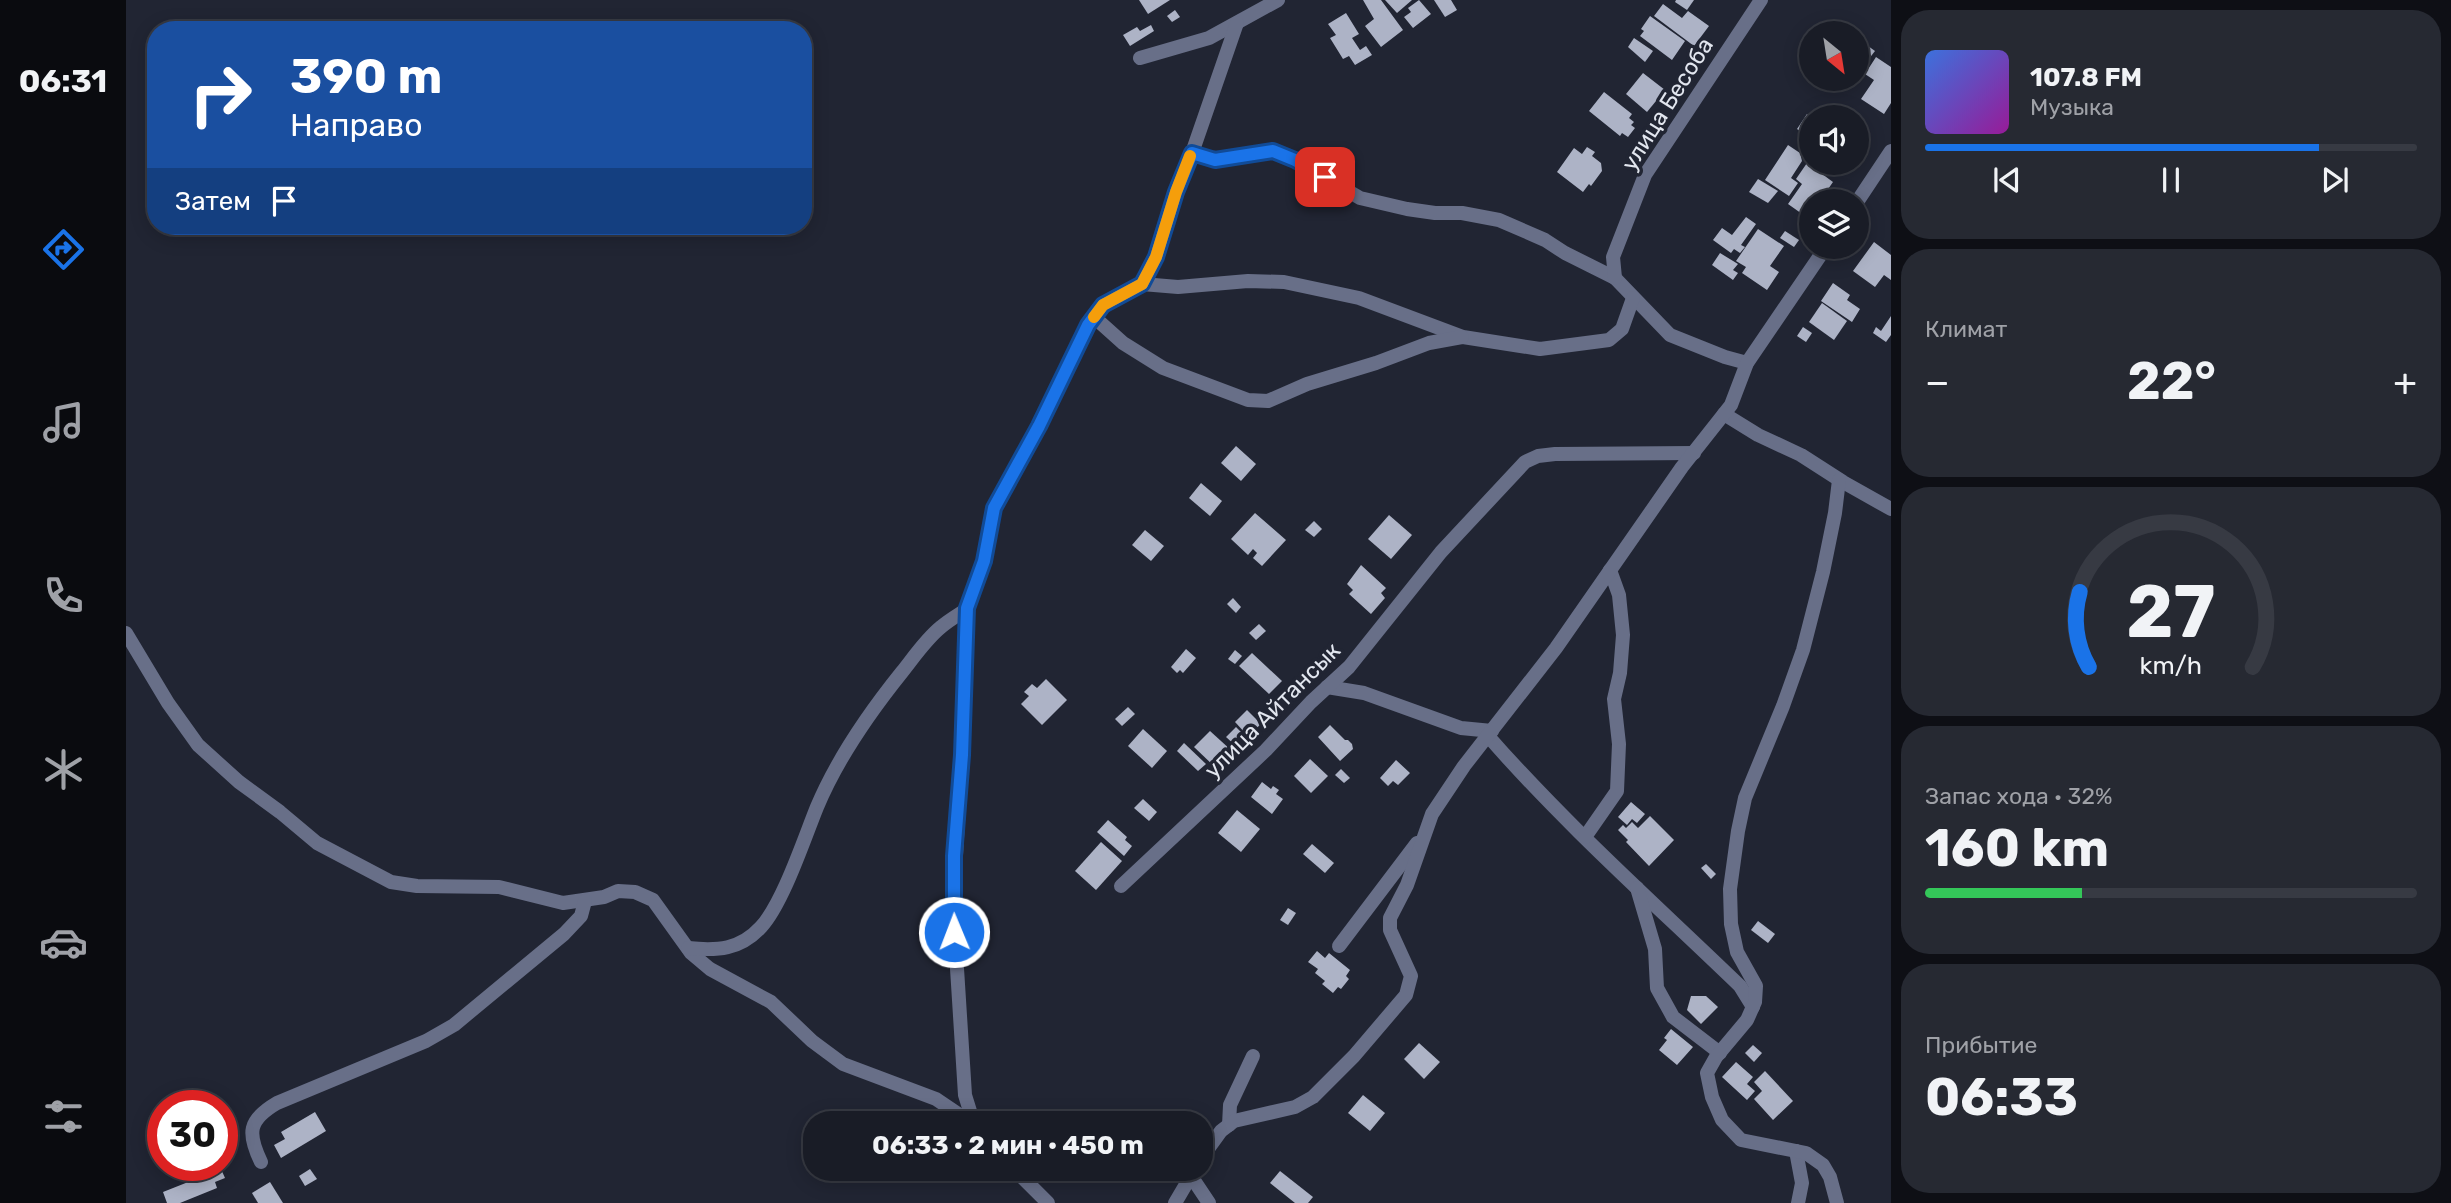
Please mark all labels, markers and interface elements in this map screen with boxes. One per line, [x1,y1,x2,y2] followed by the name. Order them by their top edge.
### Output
[1799,21,1869,91] north arrow
[1799,21,1869,259] map controls
[1615,32,1719,176] street label: улица Бесоба
[290,47,442,105] text: 390 m
[175,49,266,140] icon: right
[19,62,107,100] text: 06:31
[2030,62,2142,93] text: 107.8 FM
[2030,93,2114,121] text: Музыка
[1799,105,1869,175] button: sound
[290,106,423,144] text: Направо
[1295,147,1355,207] pin
[1306,158,1344,196] icon: arrive
[1988,161,2026,199] icon: previous
[2152,161,2190,199] icon: pause
[2316,161,2354,199] icon: next
[265,182,303,220] icon: arrive
[175,186,251,217] text: Затем
[1799,189,1869,259] button: layers
[39,225,88,274] icon: directions
[1925,315,2007,343] text: Климат
[2127,350,2216,412] text: 22°
[1925,359,1950,405] text: −
[2393,359,2417,405] text: +
[39,398,88,447] icon: music
[2126,570,2216,656] text: 27
[39,571,88,620] icon: phone
[1198,636,1346,784] street label: улица Айтансык
[2140,651,2202,680] text: km/h
[39,745,88,794] icon: climate
[1925,782,2112,810] text: Запас хода · 32%
[1925,817,2109,879] text: 160 km
[917,895,991,969] position arrow
[39,918,88,967] icon: car
[1925,1031,2037,1059] text: Прибытие
[1925,1066,2078,1128] text: 06:33
[147,1090,238,1181] speed limit sign: 30
[39,1092,88,1141] icon: filters
[872,1130,1144,1161] text: 06:33 · 2 мин · 450 m

